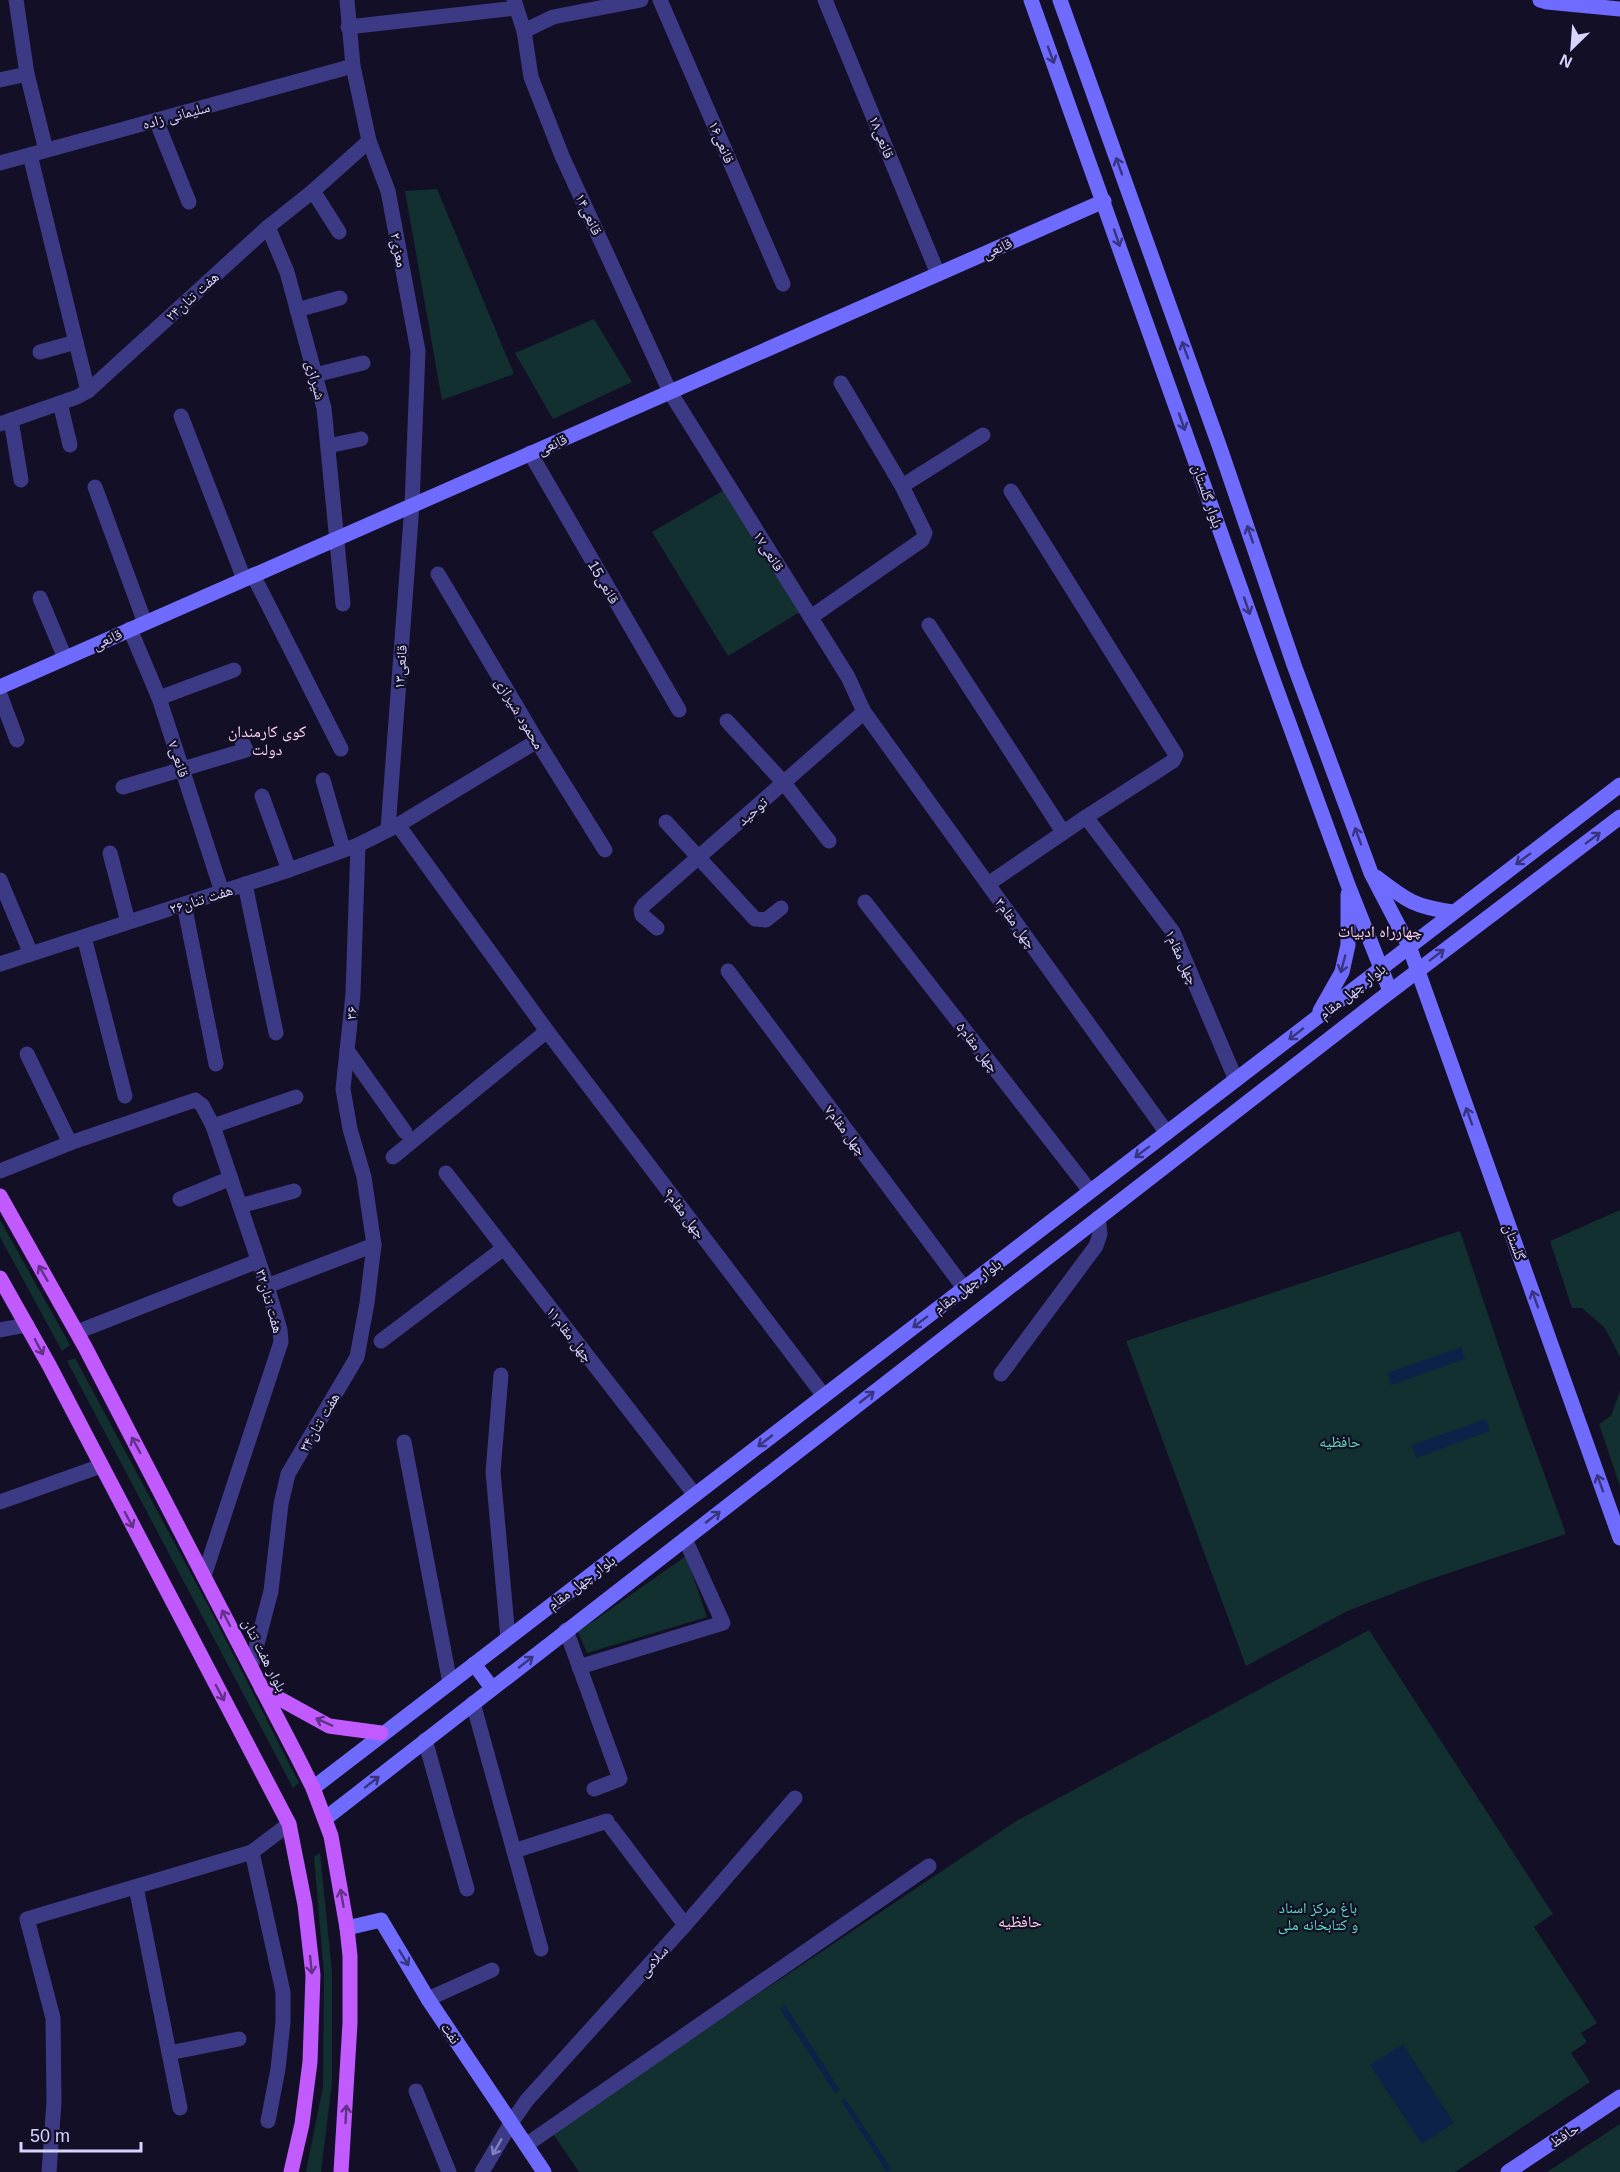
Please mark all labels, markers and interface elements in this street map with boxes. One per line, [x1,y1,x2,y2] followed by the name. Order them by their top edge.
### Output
[1542,18,1602,78] north arrow
[1046,45,1057,64] one-way arrow
[1557,51,1575,71] text: N
[140,98,212,134] street label: سلیمانی زاده
[864,113,898,161] street label: ۱۸قانعی
[704,118,738,166] street label: ۱۶قانعی
[1113,158,1124,176] one-way arrow
[570,190,606,238] street label: ۱۴قانعی
[1112,229,1123,247] one-way arrow
[385,231,411,269] street label: ۲معزی
[979,234,1015,264] street label: قانعی
[162,268,223,326] street label: هفت تنان۲۴
[1179,341,1190,360] one-way arrow
[301,358,329,402] street label: شیرازی
[1177,412,1188,431] one-way arrow
[534,430,570,460] street label: قانعی
[1187,462,1227,531] street label: بلوار گلستان
[1243,525,1254,544] one-way arrow
[748,528,788,575] street label: ۱۷قانعی
[583,557,623,608] street label: 15قانعی
[1242,596,1253,615] one-way arrow
[89,625,125,655] street label: قانعی
[390,644,412,690] street label: ۱۳قانعی
[490,674,548,753] street label: محمود شیرازی
[228,723,306,759] district label: کوی کارمندان دولت
[163,739,193,780] street label: ۷قانعی
[734,793,772,829] street label: توحید
[1351,827,1362,846] one-way arrow
[1584,832,1600,844] one-way arrow
[1516,853,1532,865] one-way arrow
[167,881,235,919] street label: هفت تنان۲۶
[990,894,1040,953] street label: چهل مقام۳
[1338,923,1422,941] district label: چهارراه ادبیات
[1160,927,1202,988] street label: چهل مقام۱
[1429,949,1445,962] one-way arrow
[1337,954,1348,973] one-way arrow
[1315,960,1390,1024] street label: بلوار چهل مقام
[342,1005,360,1020] street label: ۳۶
[952,1019,1003,1077] street label: چهل مقام۵
[1289,1027,1305,1040] one-way arrow
[820,1101,871,1160] street label: چهل مقام۷
[1463,1107,1474,1126] one-way arrow
[1134,1146,1150,1159] one-way arrow
[659,1184,710,1243] street label: چهل مقام۹
[1499,1221,1530,1264] street label: گلستان
[930,1255,1005,1319] street label: بلوار چهل مقام
[37,1265,49,1282] one-way arrow
[251,1267,287,1335] street label: هفت تنان۳۲
[1528,1291,1539,1309] one-way arrow
[542,1303,597,1367] street label: چهل مقام۱۱
[912,1315,928,1328] one-way arrow
[33,1338,45,1355] one-way arrow
[295,1389,344,1456] street label: هفت تنان۳۴
[858,1391,874,1404] one-way arrow
[1319,1433,1361,1450] park label: حافظیه
[758,1434,774,1447] one-way arrow
[130,1437,142,1454] one-way arrow
[1594,1474,1605,1493] one-way arrow
[704,1510,720,1523] one-way arrow
[123,1511,135,1528] one-way arrow
[544,1551,619,1615] street label: بلوار چهل مقام
[219,1609,231,1627] one-way arrow
[237,1615,291,1696] street label: بلوار هفت تنان
[517,1656,533,1669] one-way arrow
[215,1683,226,1701] one-way arrow
[316,1716,334,1727] one-way arrow
[363,1775,379,1788] one-way arrow
[336,1889,347,1909] one-way arrow
[1278,1899,1358,1935] park label: باغ مرکز اسناد و کتابخانه ملی
[998,1913,1042,1930] district label: حافظیه
[635,1942,673,1981] street label: سلامی
[399,1949,411,1966] one-way arrow
[306,1954,317,1974] one-way arrow
[438,2019,464,2047] street label: نفت
[340,2104,351,2124] one-way arrow
[21,2115,141,2153] scale bar
[1546,2119,1582,2151] street label: حافظ
[30,2126,70,2146] text: 50 m
[490,2138,502,2155] one-way arrow

